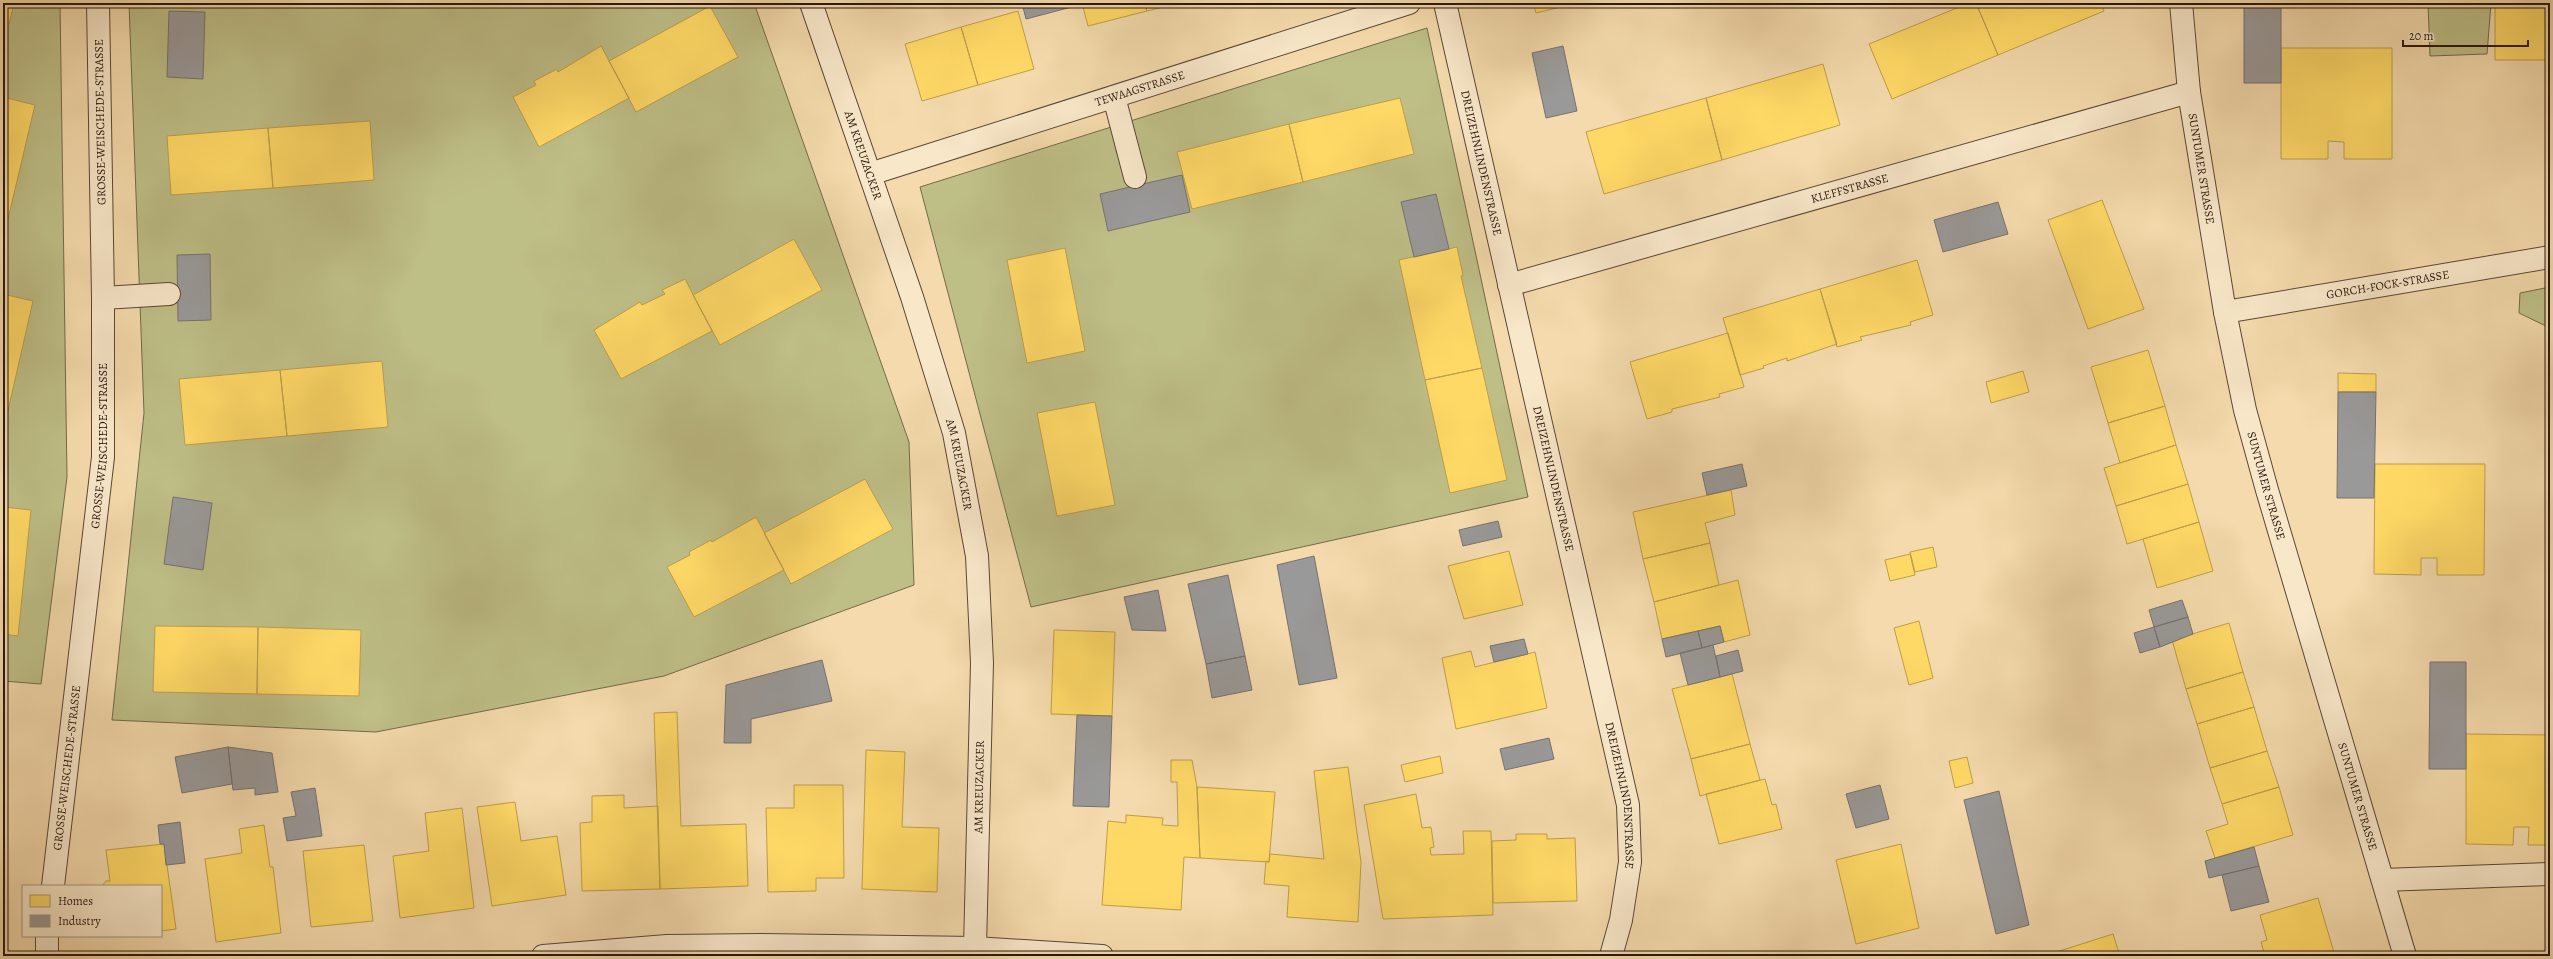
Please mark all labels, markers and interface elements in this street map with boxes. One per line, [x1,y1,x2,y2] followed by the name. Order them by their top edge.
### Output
[2403,22,2528,48] scale bar
[2409,28,2433,44] text: 20 m
[91,39,109,205] street label: GROSSE-WEISCHEDE-STRASSE
[1093,67,1187,110] street label: TEWAAGSTRASSE
[1457,88,1506,237] street label: DREIZEHNLINDENSTRASSE
[840,108,886,202] street label: AM KREUZACKER
[2185,112,2218,225] street label: SUNTUMER STRASSE
[1809,170,1890,207] street label: KLEFFSTRASSE
[2325,266,2450,303] street label: GORCH-FOCK-STRASSE
[87,363,111,529] street label: GROSSE-WEISCHEDE-STRASSE
[1529,404,1578,553] street label: DREIZEHNLINDENSTRASSE
[942,416,976,512] street label: AM KREUZACKER
[2243,430,2289,542] street label: SUNTUMER STRASSE
[49,684,84,851] street label: GROSSE-WEISCHEDE-STRASSE
[1601,720,1638,870] street label: DREIZEHNLINDENSTRASSE
[970,740,988,835] street label: AM KREUZACKER
[2334,741,2381,852] street label: SUNTUMER STRASSE
[22,885,162,937] legend
[58,893,93,909] text: Homes
[58,913,101,929] text: Industry

